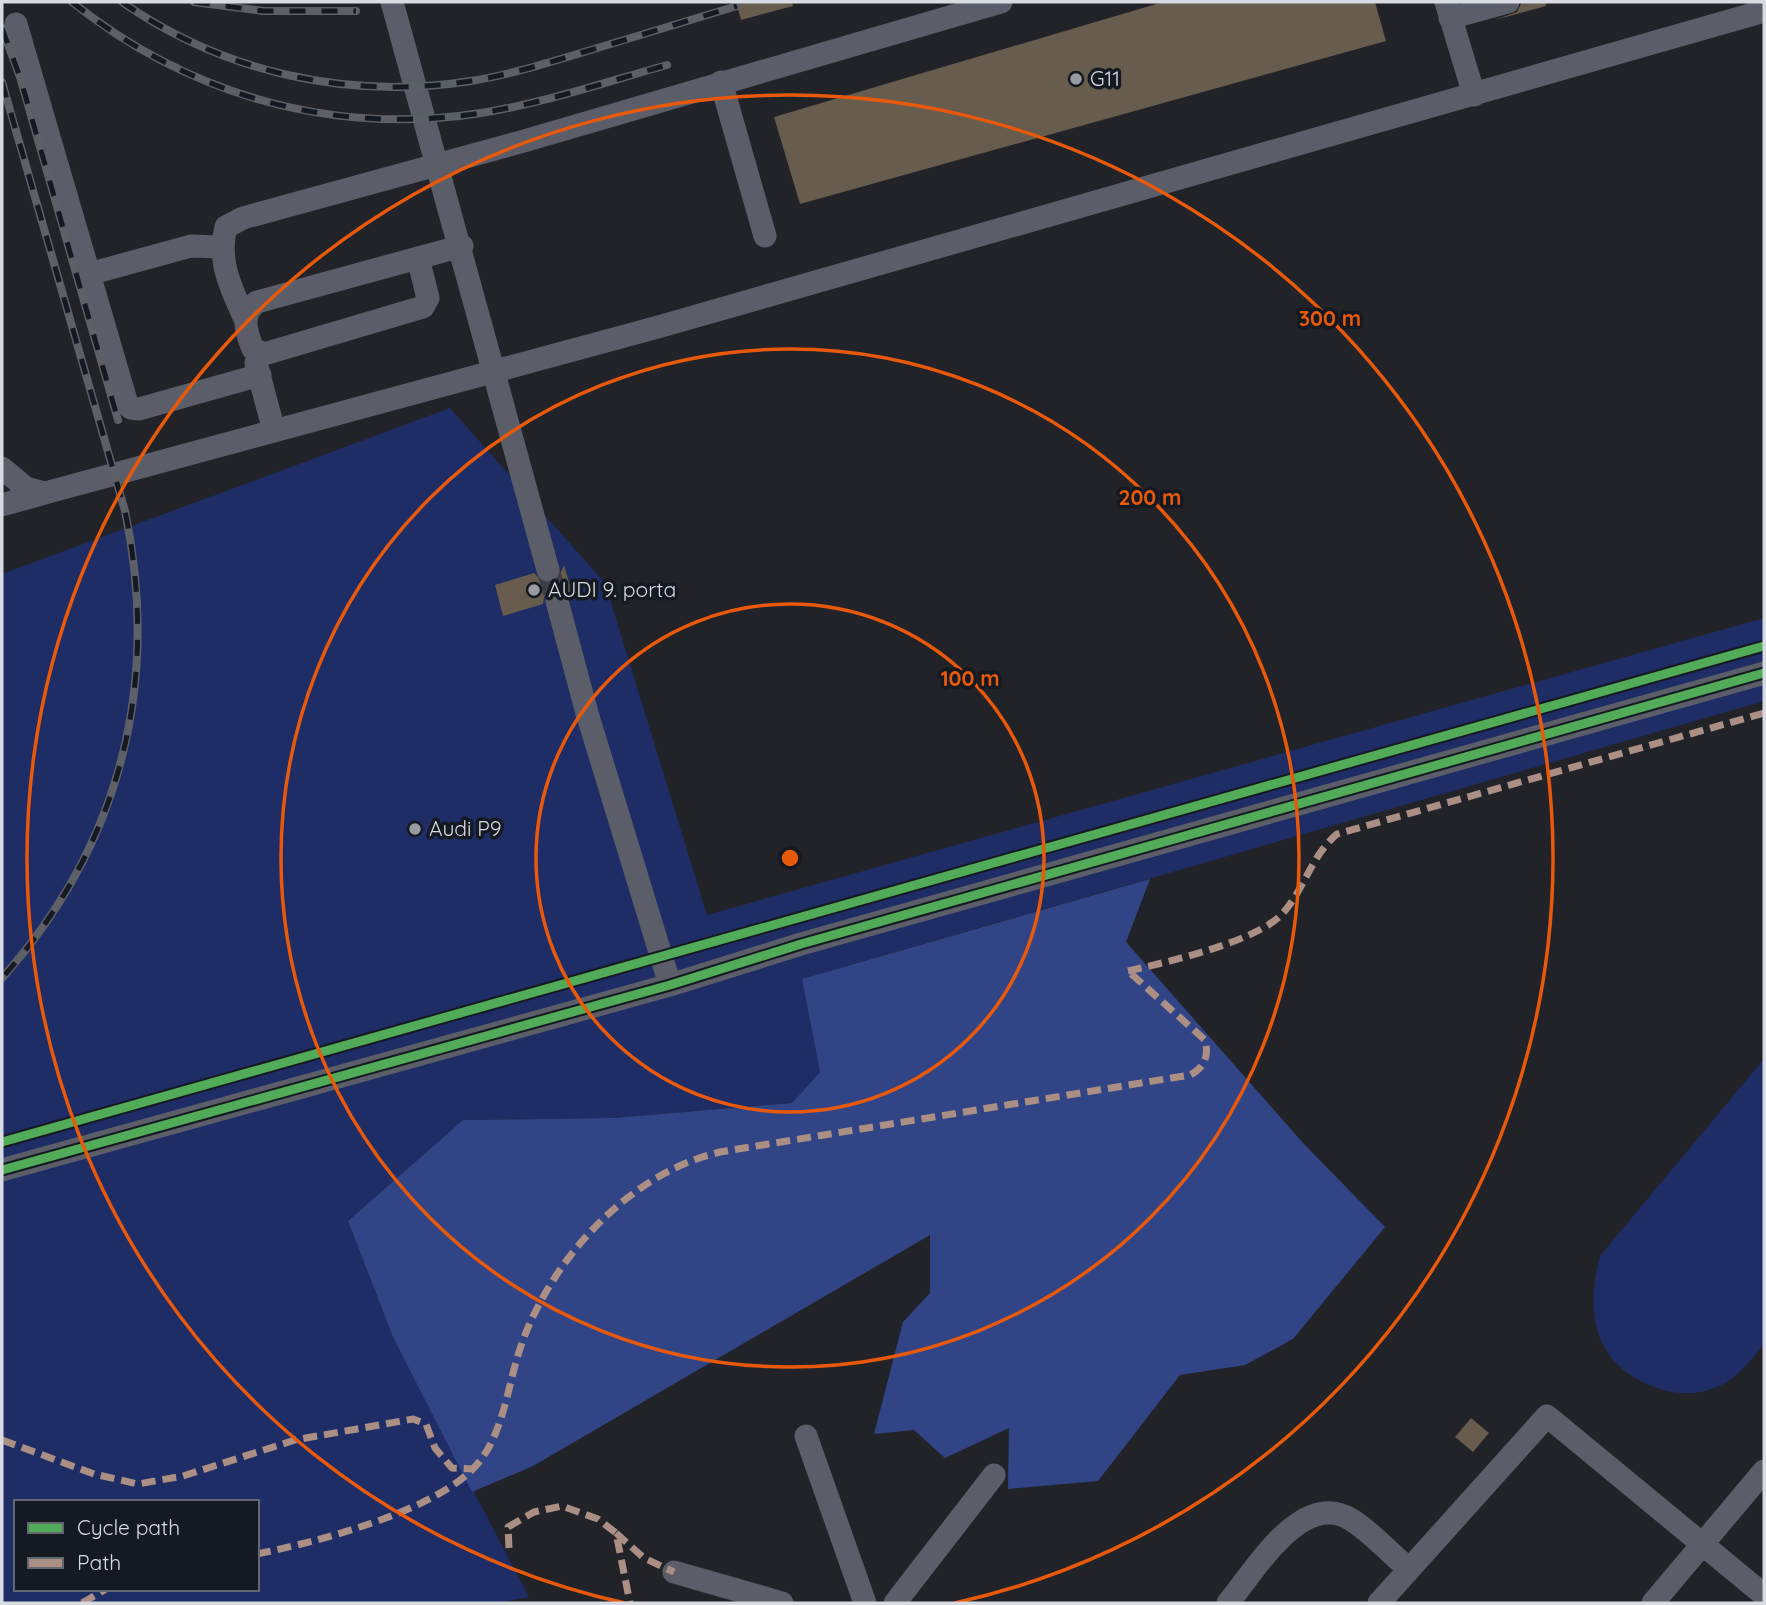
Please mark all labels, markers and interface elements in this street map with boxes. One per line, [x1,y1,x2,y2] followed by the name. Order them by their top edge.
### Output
[1090,65,1120,91] place label: G11
[1068,71,1084,87] marker: G11
[1299,305,1361,331] text: 300 m
[1119,484,1181,510] text: 200 m
[548,576,676,602] place label: AUDI 9. porta
[526,582,542,598] marker: AUDI 9. porta
[940,665,1000,691] text: 100 m
[429,815,502,841] place label: Audi P9
[407,821,423,837] marker: Audi P9
[778,846,802,870] centre of rings
[14,1500,259,1591] legend
[77,1514,180,1540] text: Cycle path
[77,1549,121,1575] text: Path

